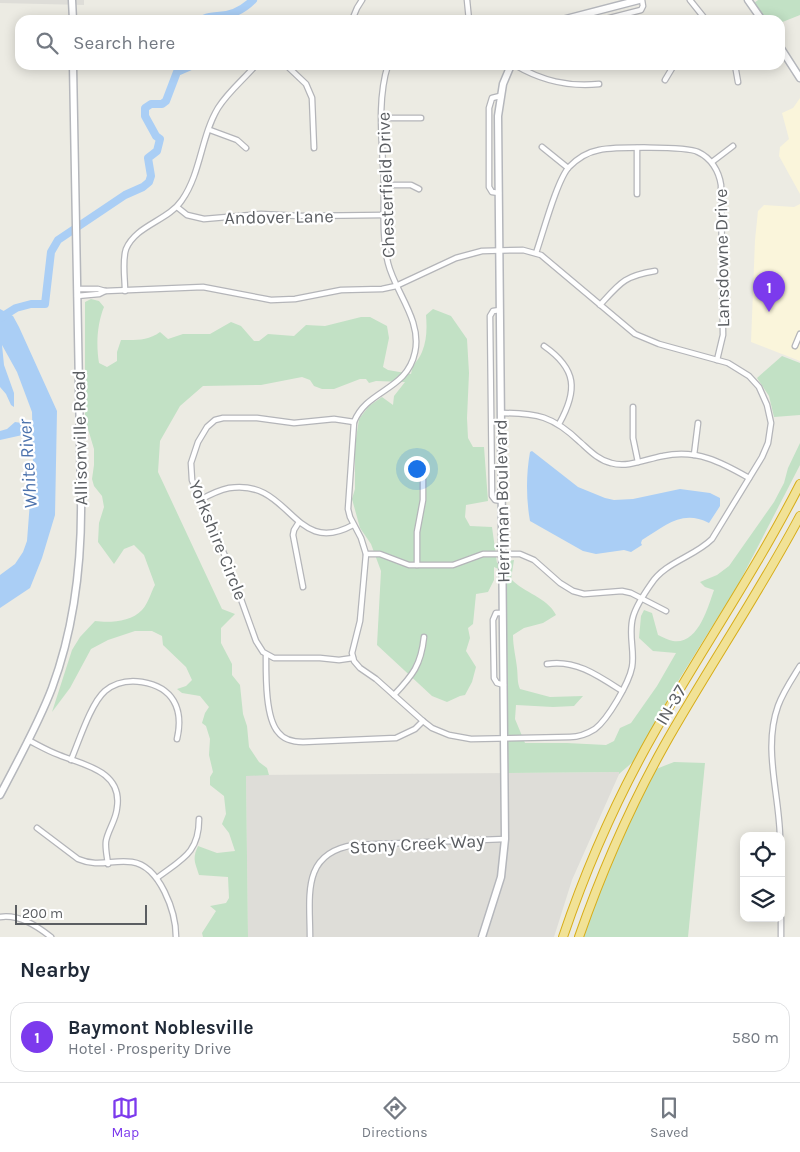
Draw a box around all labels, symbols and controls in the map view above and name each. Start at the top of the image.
search box [15,15,785,70]
icon: search [33,29,61,57]
text: Search here [73,32,175,54]
street label: Chesterfield Drive [372,112,400,258]
street label: Lansdowne Drive [710,189,734,327]
street label: Andover Lane [224,205,334,229]
pin: 1 [753,271,785,312]
street label: Allisonville Road [68,370,92,506]
water label: White River [14,417,42,509]
street label: Herriman Boulevard [490,419,514,583]
your location [404,456,430,482]
street label: Yorkshire Circle [184,477,252,603]
street label: IN-37 [651,681,692,729]
street label: Stony Creek Way [349,829,486,859]
map controls [740,832,785,922]
button: locate [740,832,785,877]
button: layers [740,877,785,922]
scale bar [15,902,148,925]
text: 200 m [22,905,63,922]
text: Nearby [20,958,90,982]
text: Baymont Noblesville [68,1017,254,1039]
text: 1 [34,1028,40,1047]
text: 580 m [732,1028,779,1047]
text: Hotel · Prosperity Drive [68,1039,231,1058]
tab: Map [111,1094,139,1141]
tab: Directions [362,1094,428,1141]
tab: Saved [650,1094,689,1141]

